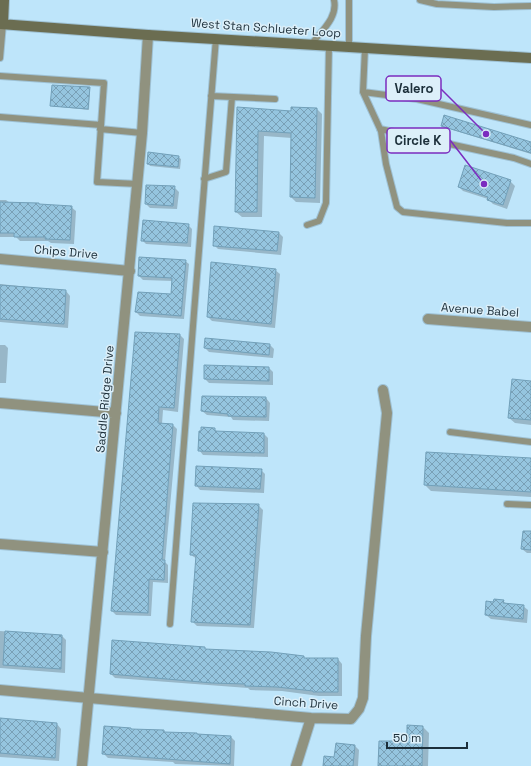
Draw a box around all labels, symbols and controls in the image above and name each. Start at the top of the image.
street label: West Stan Schlueter Loop [190,15,342,41]
callout: Valero [386,76,441,101]
text: Valero [395,80,434,97]
callout: Circle K [387,128,450,153]
text: Circle K [395,132,442,149]
street label: Chips Drive [33,241,99,263]
street label: Avenue Babel [440,299,520,321]
street label: Saddle Ridge Drive [92,345,118,453]
street label: Cinch Drive [273,693,339,713]
scale bar [387,724,467,750]
text: 50 m [393,730,421,746]

